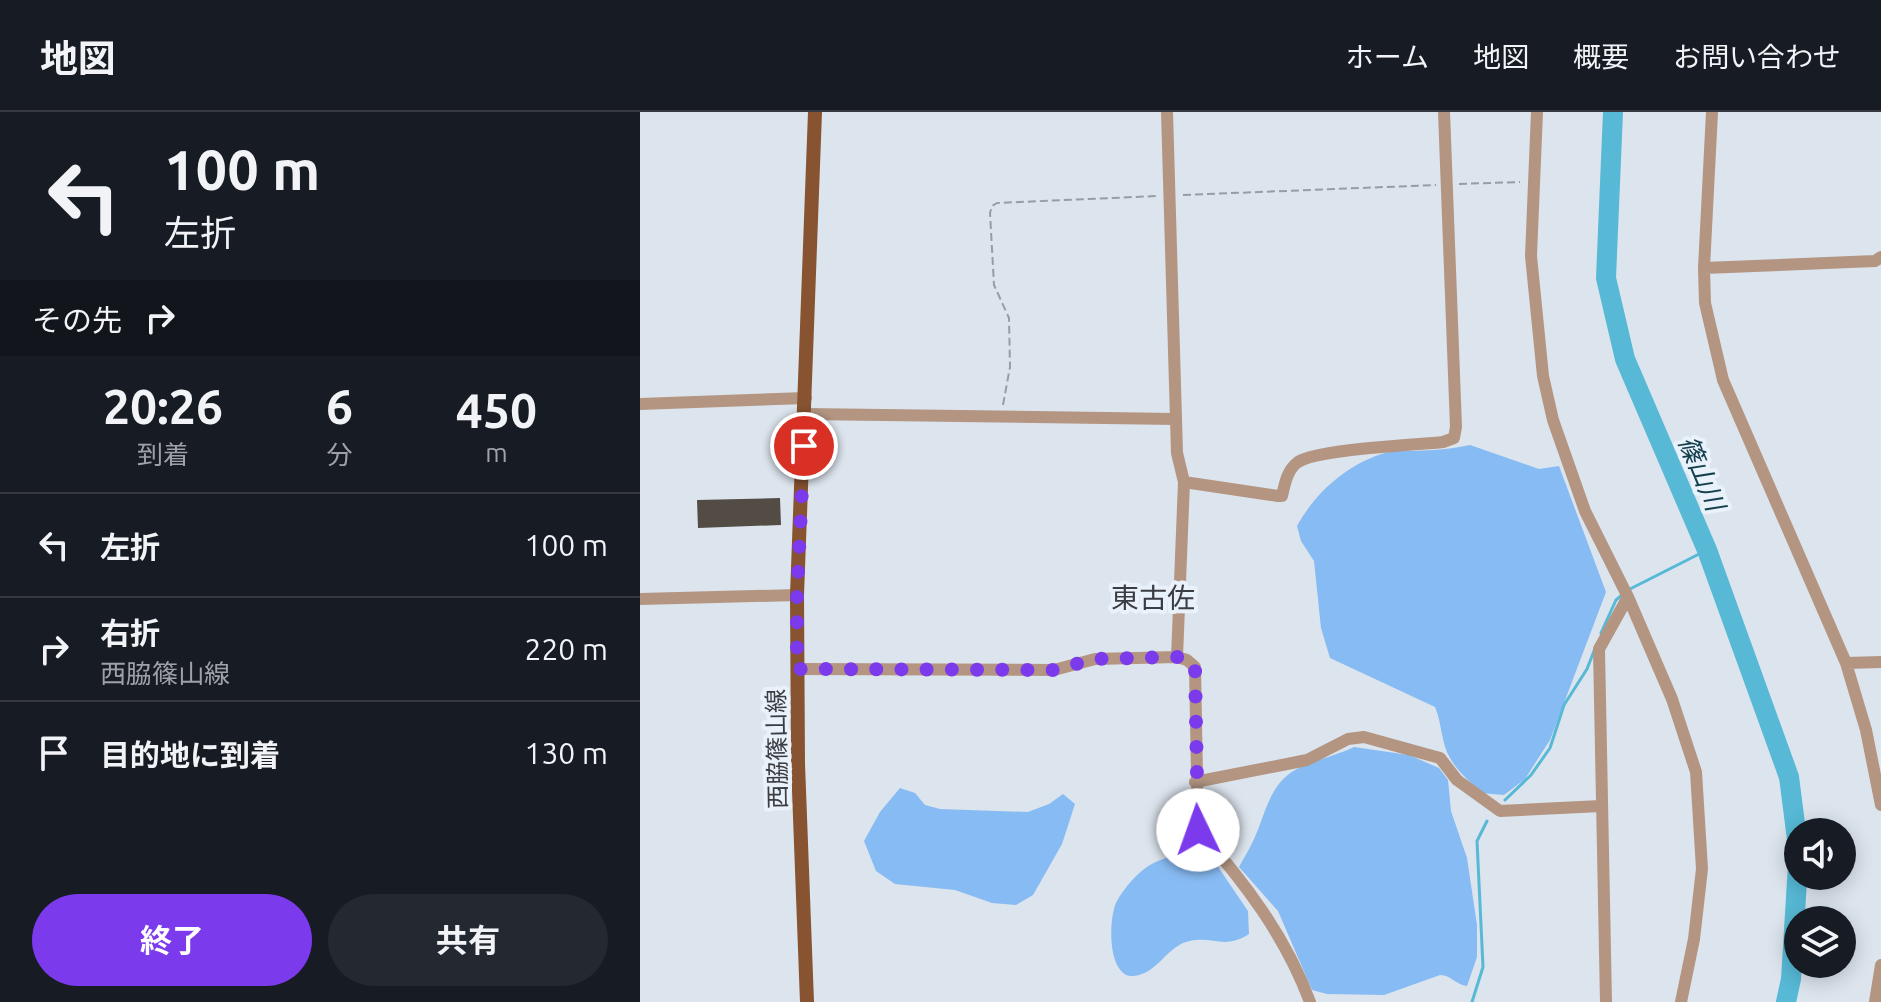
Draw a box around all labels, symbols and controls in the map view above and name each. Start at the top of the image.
text: 地図 [40,37,116,79]
text: ホーム [1346,41,1429,72]
text: 地図 [1473,41,1529,72]
text: 概要 [1573,41,1629,72]
text: お問い合わせ [1673,41,1841,72]
text: 100 m [164,138,320,201]
icon: left [32,144,136,248]
text: 左折 [164,212,236,253]
icon: right [138,296,182,340]
text: その先 [32,303,122,337]
text: 20:26 [103,379,223,433]
text: 6 [326,379,353,433]
text: 450 [456,383,537,437]
pin [770,412,838,480]
icon: arrive [782,424,826,468]
water label: 篠山川 [1673,431,1732,517]
text: m [485,438,508,467]
text: 到着 [137,440,189,469]
text: 分 [326,440,352,469]
icon: left [32,523,76,567]
text: 100 m [524,528,608,562]
text: 左折 [100,530,160,564]
district label: 東古佐 [1111,582,1195,613]
text: 右折 [100,616,160,650]
icon: right [32,627,76,671]
text: 220 m [524,632,608,666]
text: 西脇篠山線 [100,659,230,688]
street label: 西脇篠山線 [762,689,792,809]
icon: arrive [32,731,76,775]
text: 130 m [524,736,608,770]
text: 目的地に到着 [100,738,280,772]
position arrow [1156,788,1240,872]
map controls [1784,818,1856,978]
button: sound [1784,818,1856,890]
button: 終了 [32,894,312,986]
button: 共有 [328,894,608,986]
button: layers [1784,906,1856,978]

